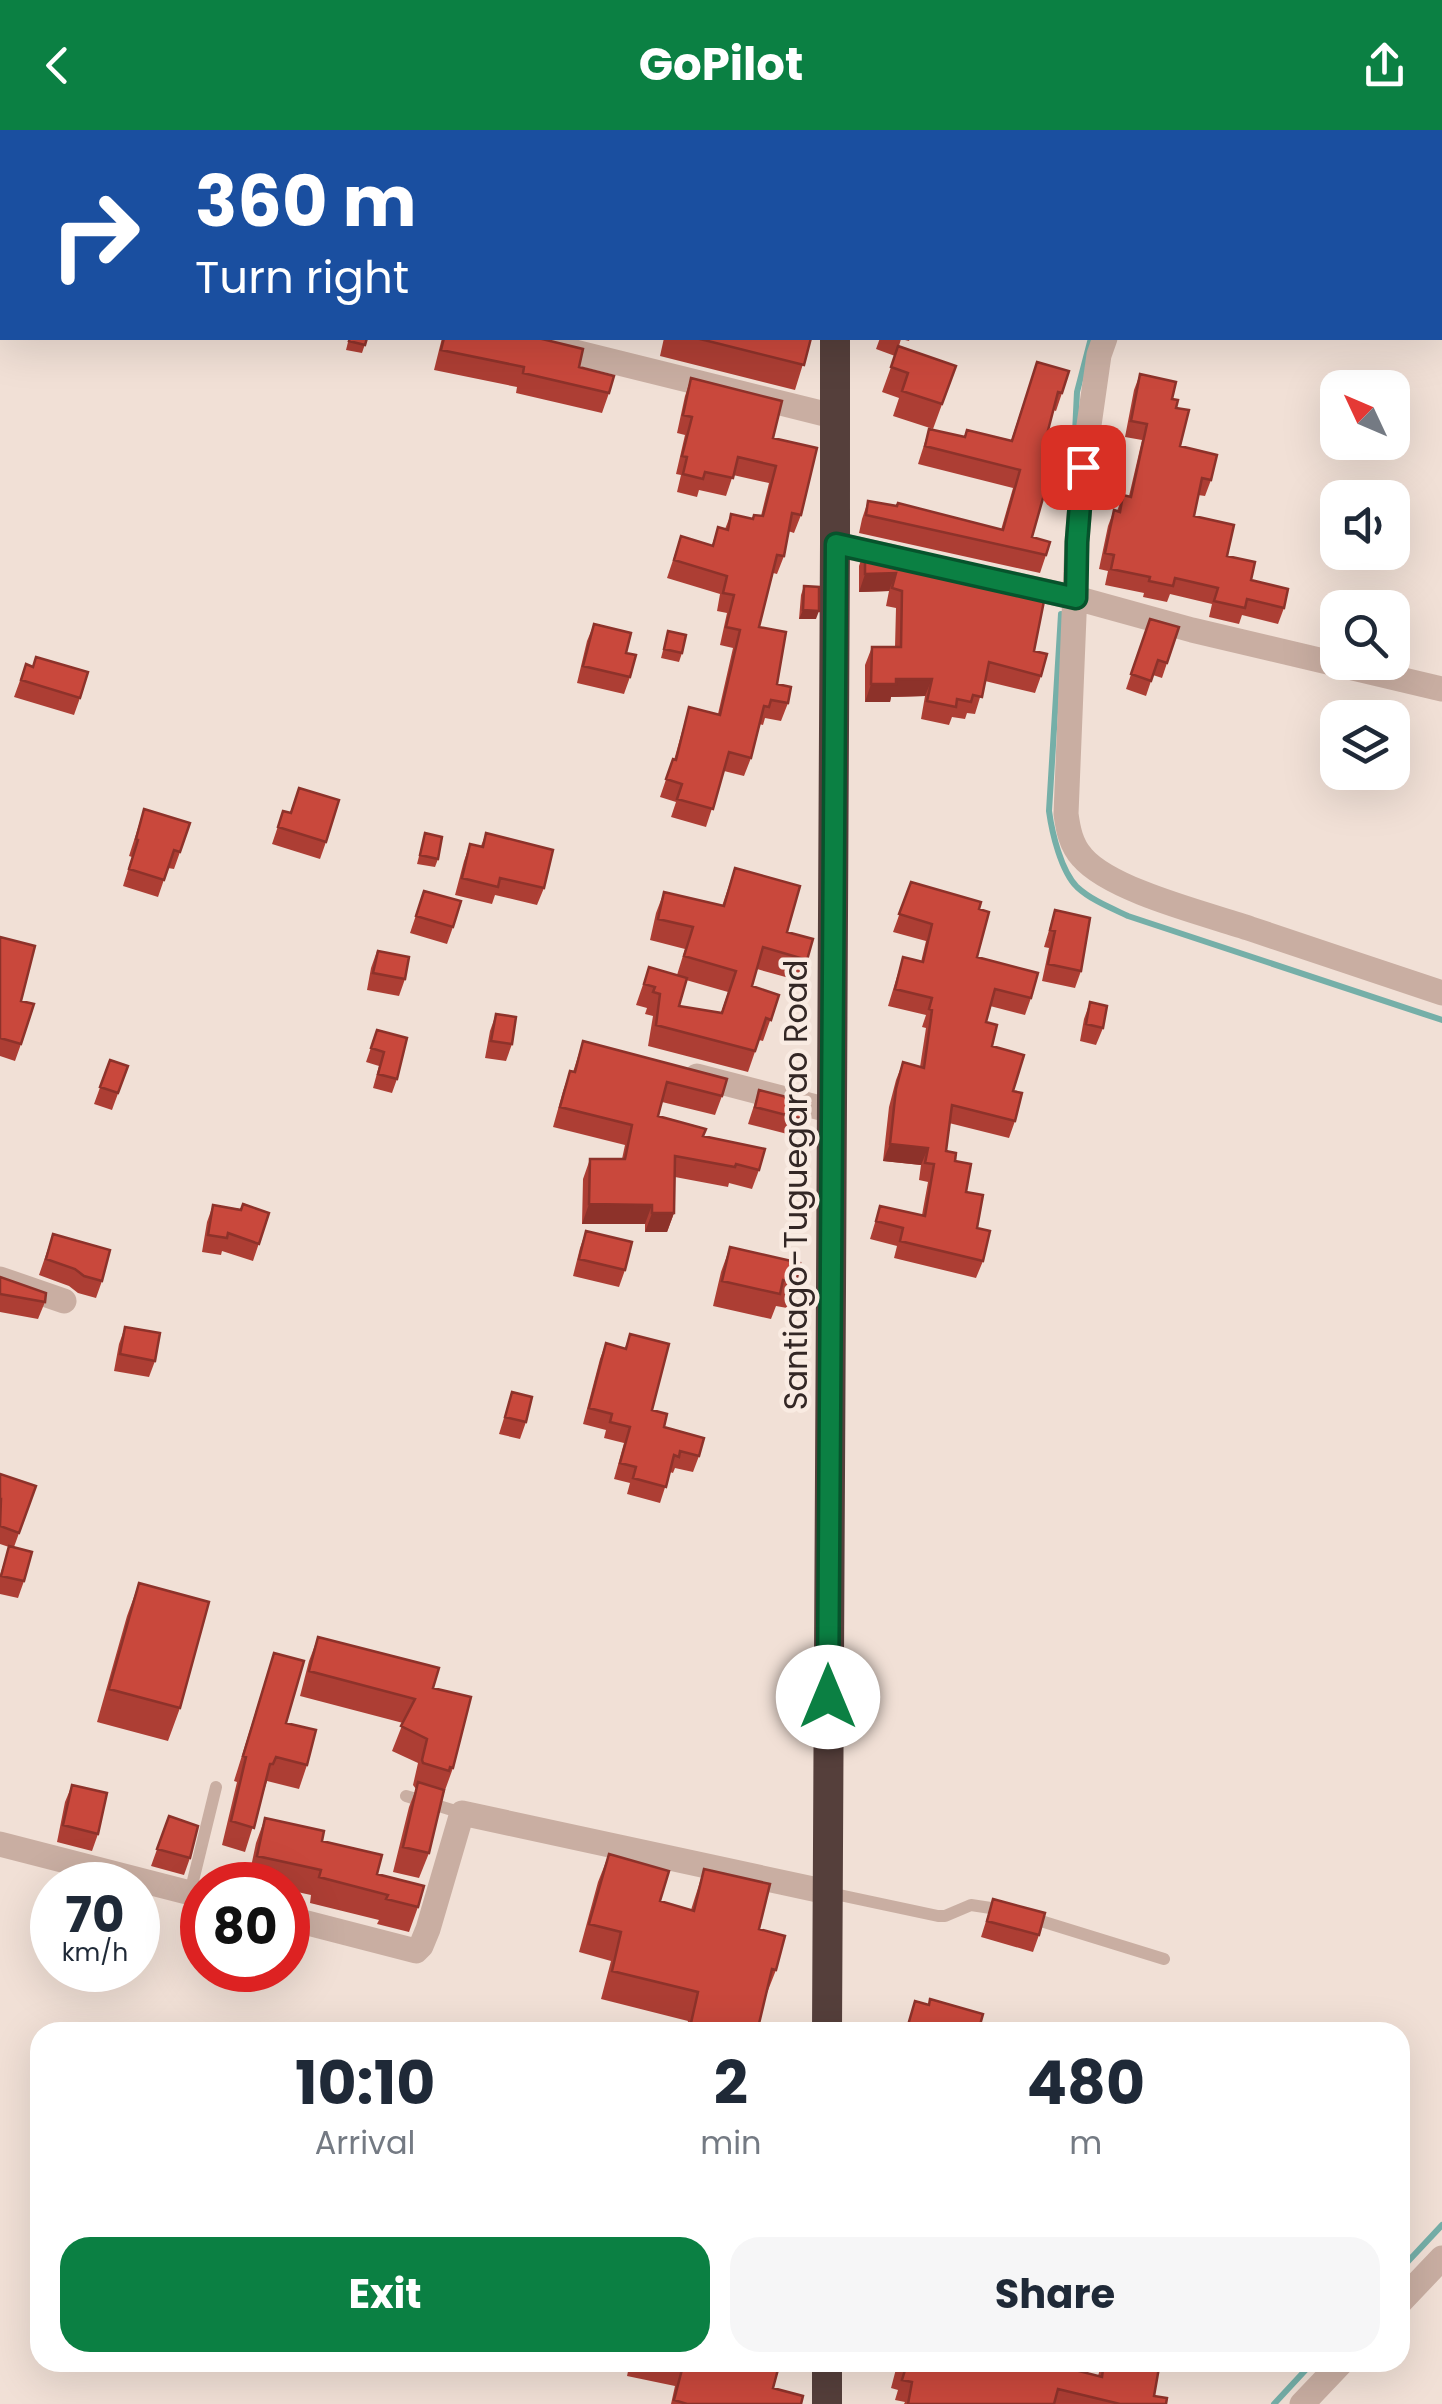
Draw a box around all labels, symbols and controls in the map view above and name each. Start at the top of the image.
text: GoPilot [639,33,803,96]
icon: back [30,38,85,93]
icon: share [1357,38,1412,93]
text: 360 m [195,152,417,251]
icon: right [30,170,160,300]
text: Turn right [195,246,409,309]
north arrow [1320,370,1410,460]
map controls [1320,370,1410,790]
pin [1041,425,1126,510]
icon: arrive [1056,440,1111,495]
button: sound [1320,480,1410,570]
button: search [1320,590,1410,680]
button: layers [1320,700,1410,790]
street label: Santiago-Tuguegarao Road [773,960,818,1410]
position arrow [776,1645,880,1749]
speed limit sign: 80 [180,1862,310,1992]
text: 70 [65,1879,125,1950]
text: km/h [62,1935,128,1970]
text: 10:10 [295,2041,435,2125]
text: 2 [714,2041,748,2125]
text: 480 [1026,2041,1145,2125]
text: Arrival [315,2120,416,2165]
text: min [700,2120,762,2165]
text: m [1069,2120,1102,2165]
button: Exit [60,2237,710,2352]
button: Share [730,2237,1380,2352]

